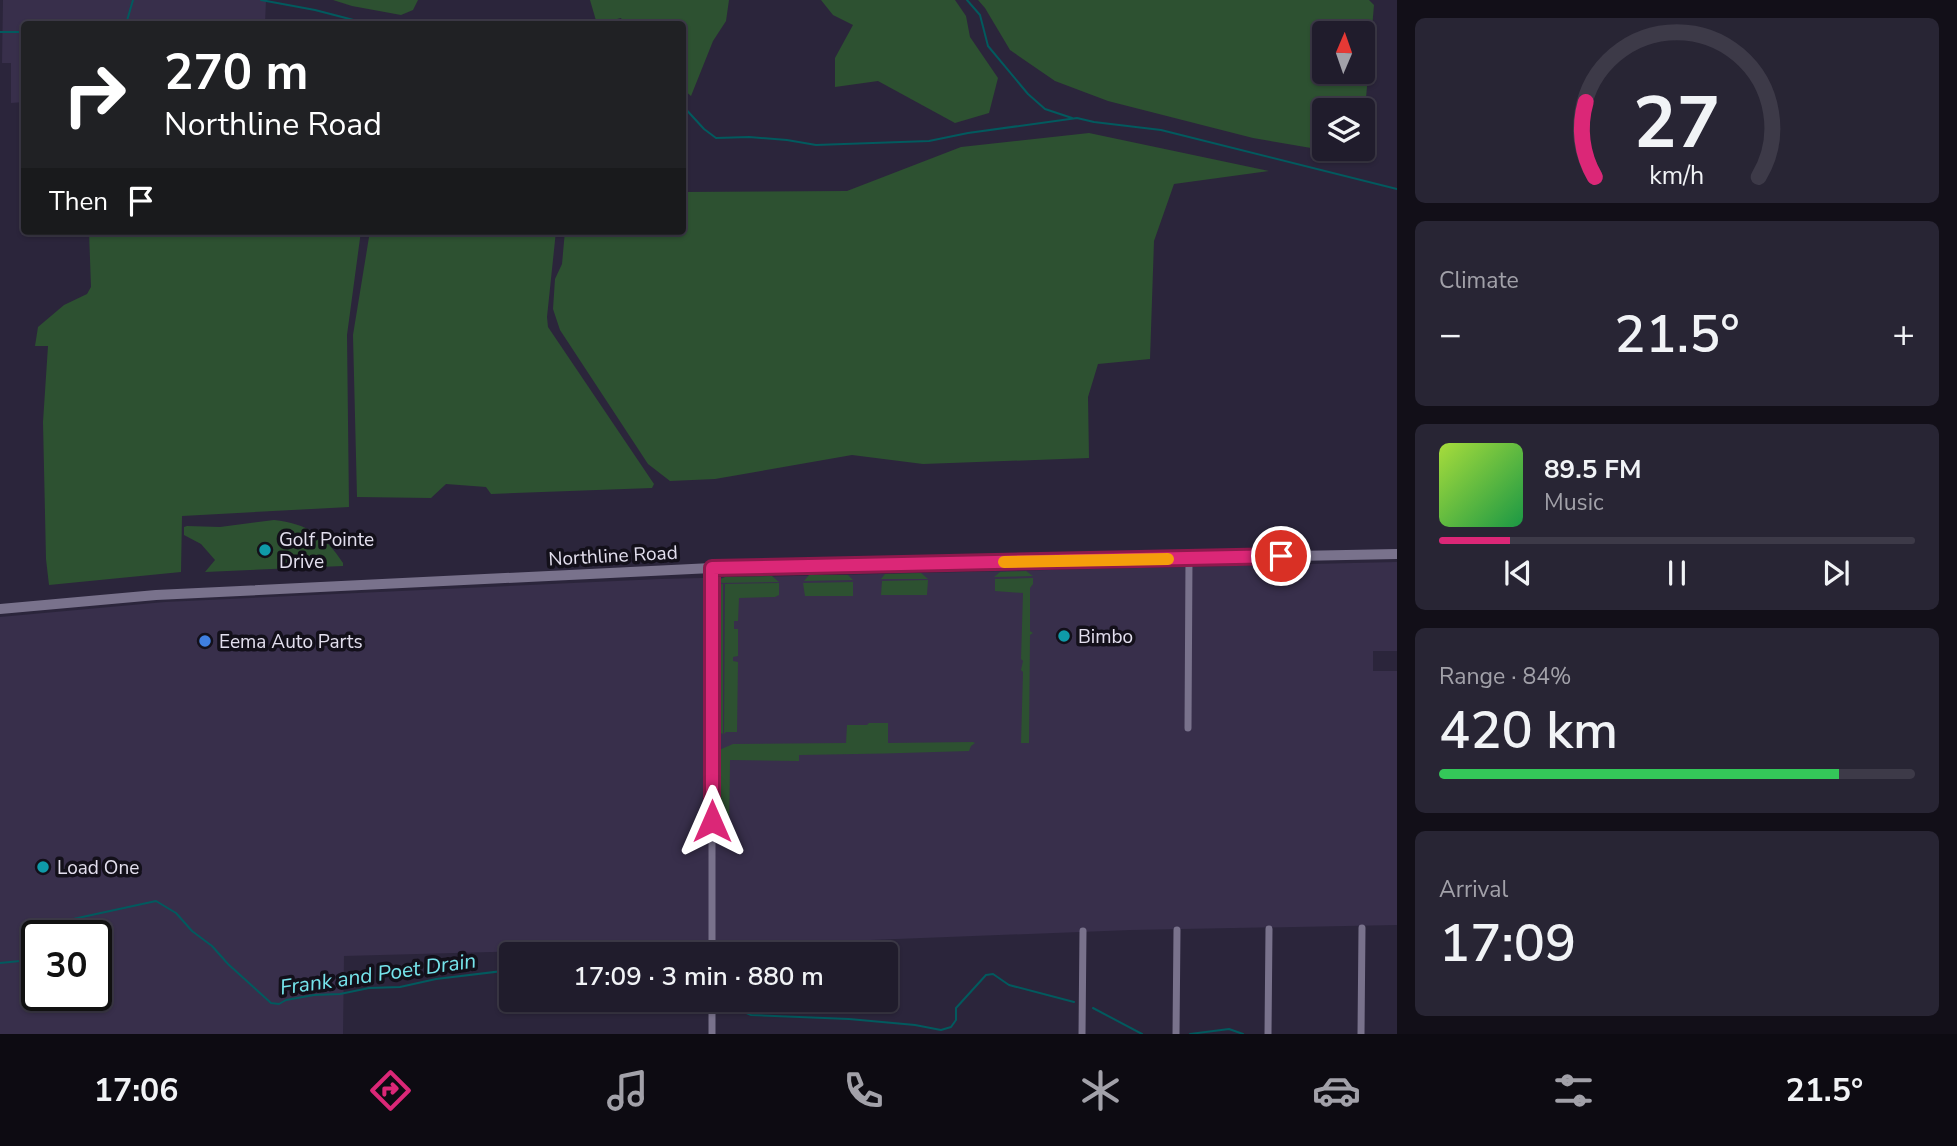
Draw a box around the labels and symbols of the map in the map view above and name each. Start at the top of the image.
north arrow [1312,21,1376,84]
pin [1251,526,1311,586]
place label: Golf Pointe Drive [279,527,374,575]
street label: Northline Road [548,540,678,572]
marker: Golf Pointe Drive [257,542,273,558]
place label: Bimbo [1078,624,1133,650]
marker: Bimbo [1056,628,1072,644]
place label: Eema Auto Parts [219,629,363,655]
marker: Eema Auto Parts [197,633,213,649]
position arrow [675,784,749,858]
place label: Load One [57,855,139,881]
marker: Load One [35,859,51,875]
speed limit sign: 30 [21,920,112,1011]
water label: Frank and Poet Drain [278,946,478,1002]

